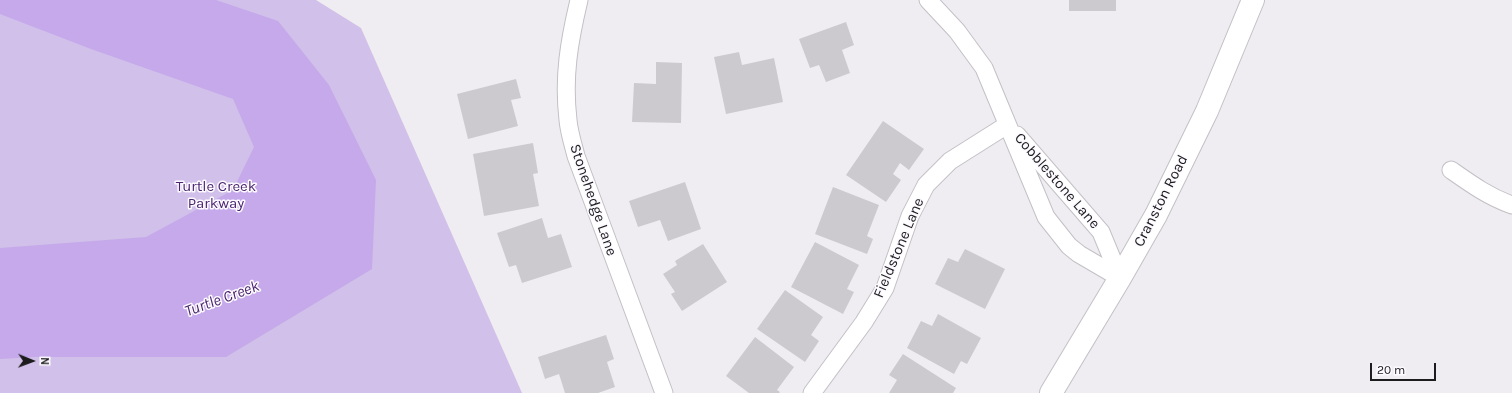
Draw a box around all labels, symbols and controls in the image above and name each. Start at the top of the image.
street label: Cobblestone Lane [1010,129,1104,233]
street label: Stonehedge Lane [565,142,621,258]
street label: Cranston Road [1130,152,1192,250]
park label: Turtle Creek Parkway [176,178,256,213]
street label: Fieldstone Lane [870,195,928,301]
water label: Turtle Creek [182,277,262,321]
north arrow [12,341,52,381]
scale bar [1372,355,1438,381]
text: N [38,357,51,365]
text: 20 m [1377,363,1405,377]

